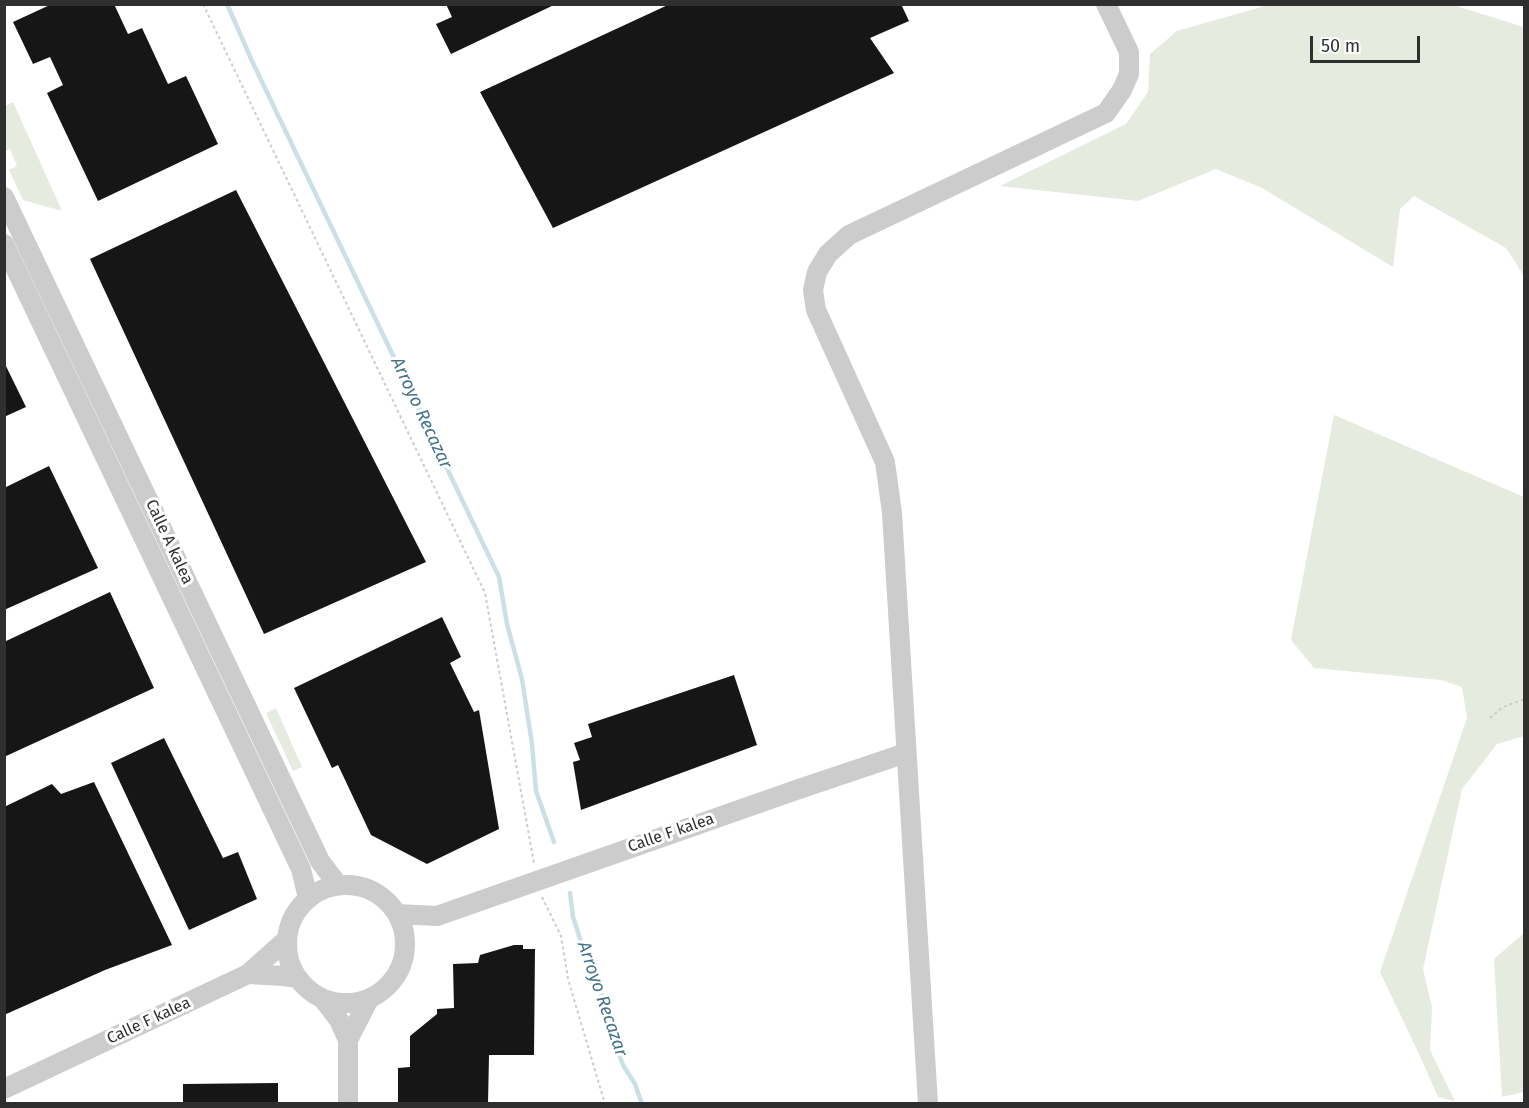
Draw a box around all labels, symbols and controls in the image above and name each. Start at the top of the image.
scale bar [1313,24,1422,62]
text: 50 m [1321,35,1360,57]
water label: Arroyo Recazar [386,354,456,472]
street label: Calle A kalea [141,497,197,587]
street label: Calle F kalea [625,809,717,857]
water label: Arroyo Recazar [572,939,632,1059]
street label: Calle F kalea [104,993,194,1049]

